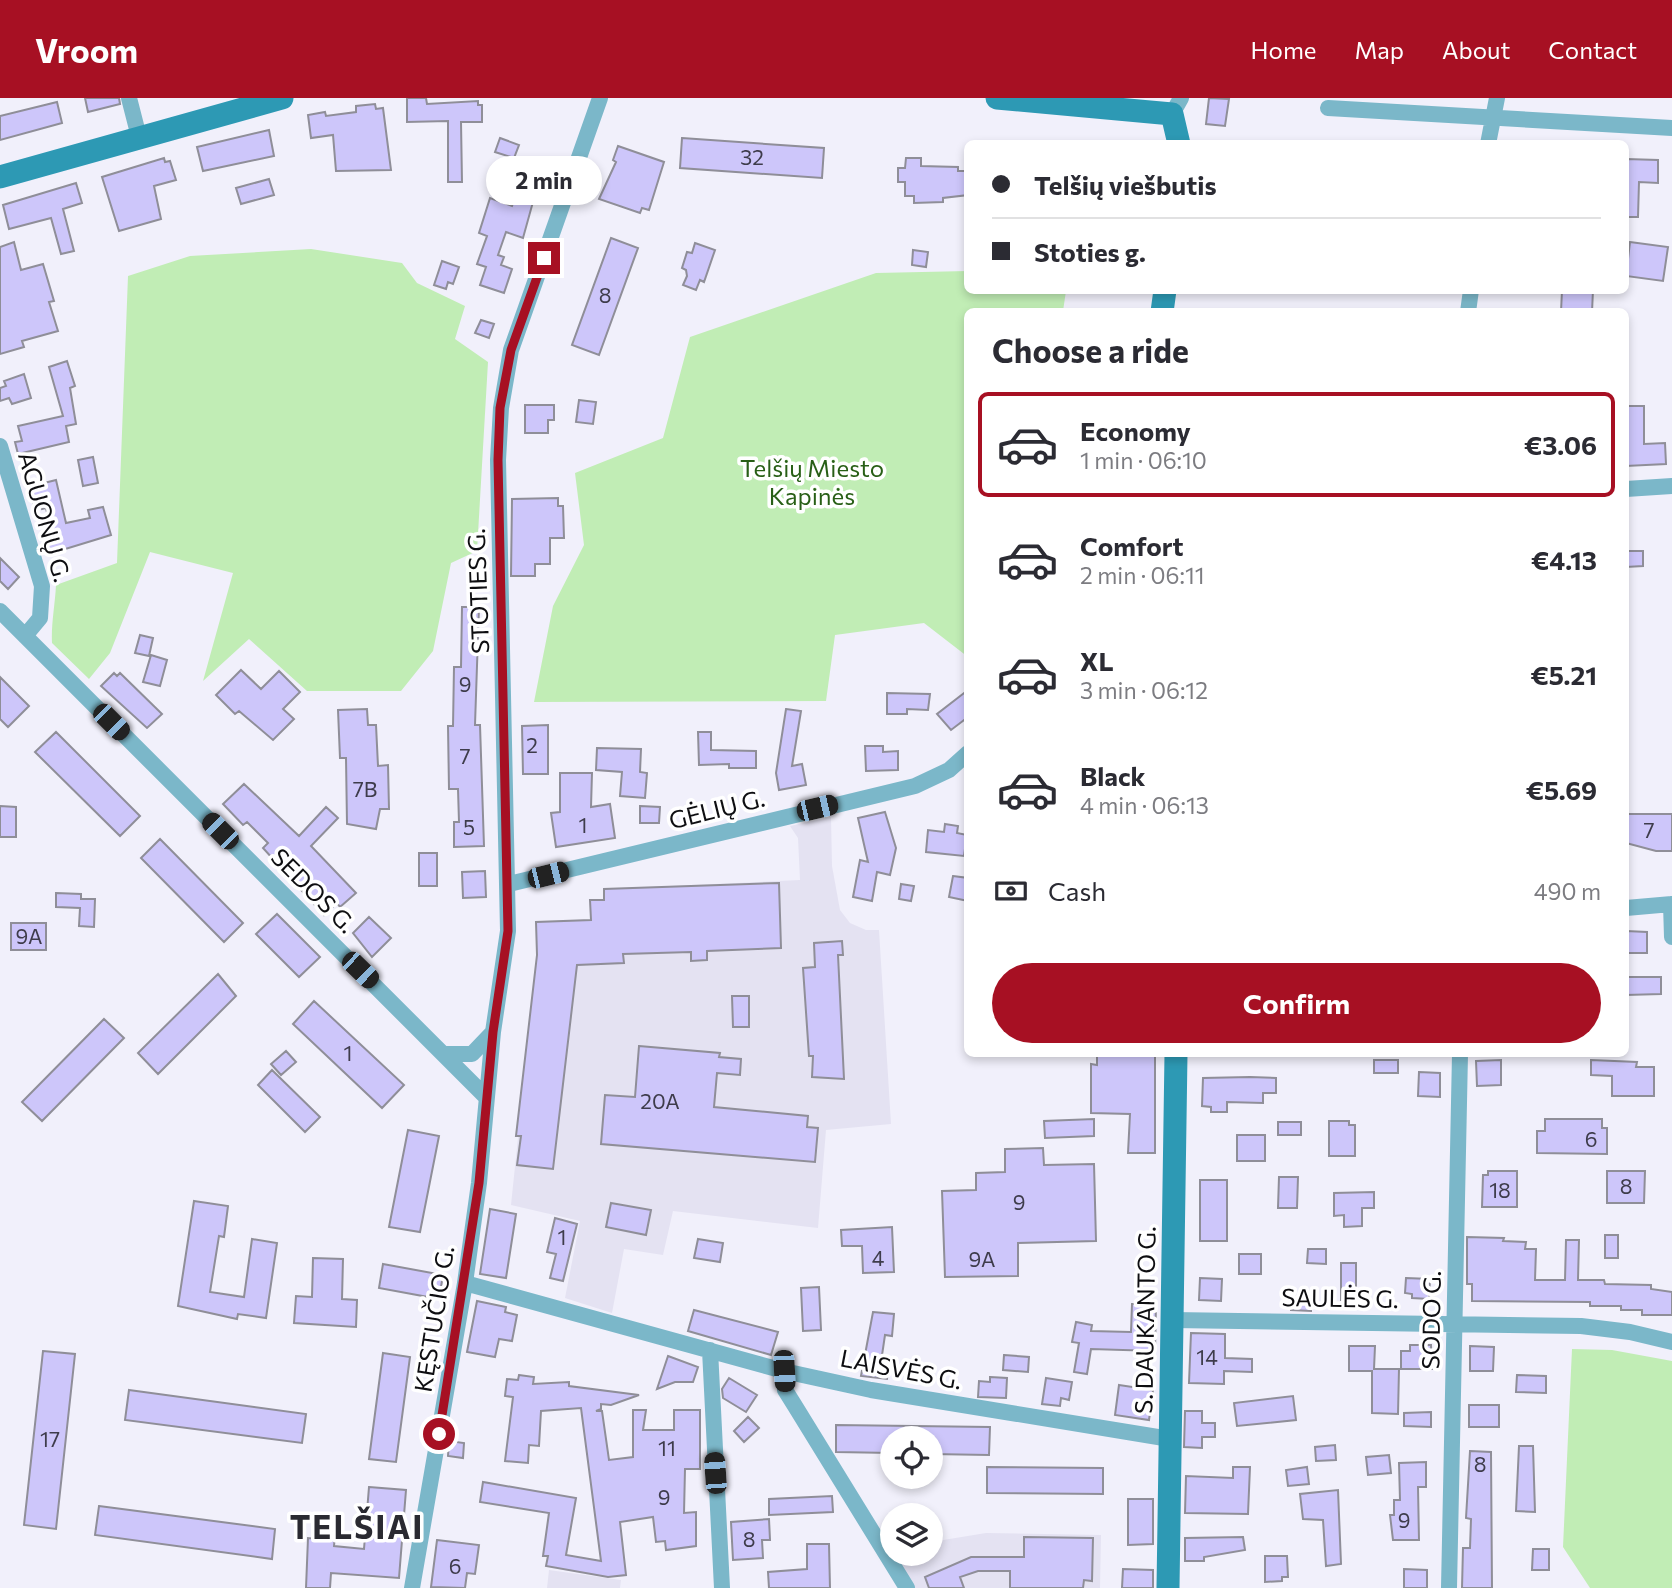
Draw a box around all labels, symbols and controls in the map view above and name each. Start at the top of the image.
text: Vroom [35,29,138,70]
text: Home [1251,35,1317,64]
text: Map [1355,35,1404,64]
text: About [1442,35,1510,64]
text: Contact [1548,35,1637,64]
house number: 32 [740,144,764,169]
callout: 2 min [486,156,602,206]
text: 2 min [515,166,573,194]
text: Telšių viešbutis [1034,169,1217,200]
text: Stoties g. [1034,236,1146,267]
route end [528,242,560,274]
house number: 8 [599,282,611,307]
text: Choose a ride [992,330,1189,370]
icon: car [996,413,1059,476]
text: Economy [1080,415,1191,446]
text: €3.06 [1524,429,1597,460]
text: 1 min · 06:10 [1080,446,1207,474]
street label: AGUONŲ G. [13,448,78,585]
park label: Telšių Miesto Kapinės [740,453,884,510]
street label: STOTIES G. [461,528,494,654]
icon: car [996,528,1059,591]
text: Comfort [1080,530,1183,561]
text: €4.13 [1531,544,1597,575]
text: 2 min · 06:11 [1080,561,1205,589]
icon: car [996,643,1059,706]
text: XL [1080,645,1114,676]
text: €5.21 [1530,659,1597,690]
house number: 9 [459,671,471,696]
text: 3 min · 06:12 [1080,676,1208,704]
car [89,700,134,744]
house number: 2 [526,732,538,757]
house number: 7 [459,743,471,768]
icon: car [996,758,1059,821]
text: Black [1080,760,1146,791]
text: €5.69 [1526,774,1597,805]
house number: 7B [353,776,377,801]
street label: GĖLIŲ G. [666,783,768,834]
text: 4 min · 06:13 [1080,791,1209,819]
car [795,793,840,823]
car [198,809,243,853]
house number: 1 [579,812,587,837]
house number: 5 [463,814,475,839]
house number: 7 [1643,817,1655,842]
street label: SEDOS G. [266,842,362,938]
car [526,860,571,890]
icon: cash [992,872,1030,910]
text: Cash [1048,875,1106,906]
text: 490 m [1534,877,1601,905]
house number: 9A [16,923,42,948]
car [338,948,383,992]
button: Confirm [992,963,1601,1043]
house number: 1 [344,1040,352,1065]
house number: 20A [640,1088,680,1113]
house number: 6 [1585,1126,1597,1151]
house number: 8 [1620,1173,1632,1198]
house number: 18 [1489,1177,1511,1202]
house number: 9 [1013,1189,1025,1214]
house number: 1 [558,1224,566,1249]
street label: S. DAUKANTO G. [1128,1226,1161,1414]
street label: KĘSTUČIO G. [408,1244,459,1394]
house number: 4 [872,1245,885,1270]
house number: 9A [969,1246,995,1271]
street label: SODO G. [1415,1270,1446,1370]
street label: SAULĖS G. [1281,1282,1399,1313]
street label: LAISVĖS G. [838,1343,965,1395]
house number: 14 [1196,1344,1218,1369]
car [773,1349,796,1393]
route start [423,1418,455,1450]
house number: 17 [40,1426,60,1451]
map controls [880,1426,943,1566]
button: locate [880,1426,943,1489]
house number: 11 [658,1435,676,1460]
car [704,1451,727,1495]
house number: 8 [1474,1451,1486,1476]
house number: 9 [658,1484,670,1509]
button: layers [880,1503,943,1566]
district label: TELŠIAI [290,1506,424,1546]
house number: 9 [1398,1507,1410,1532]
house number: 8 [743,1526,755,1551]
house number: 6 [449,1553,461,1578]

